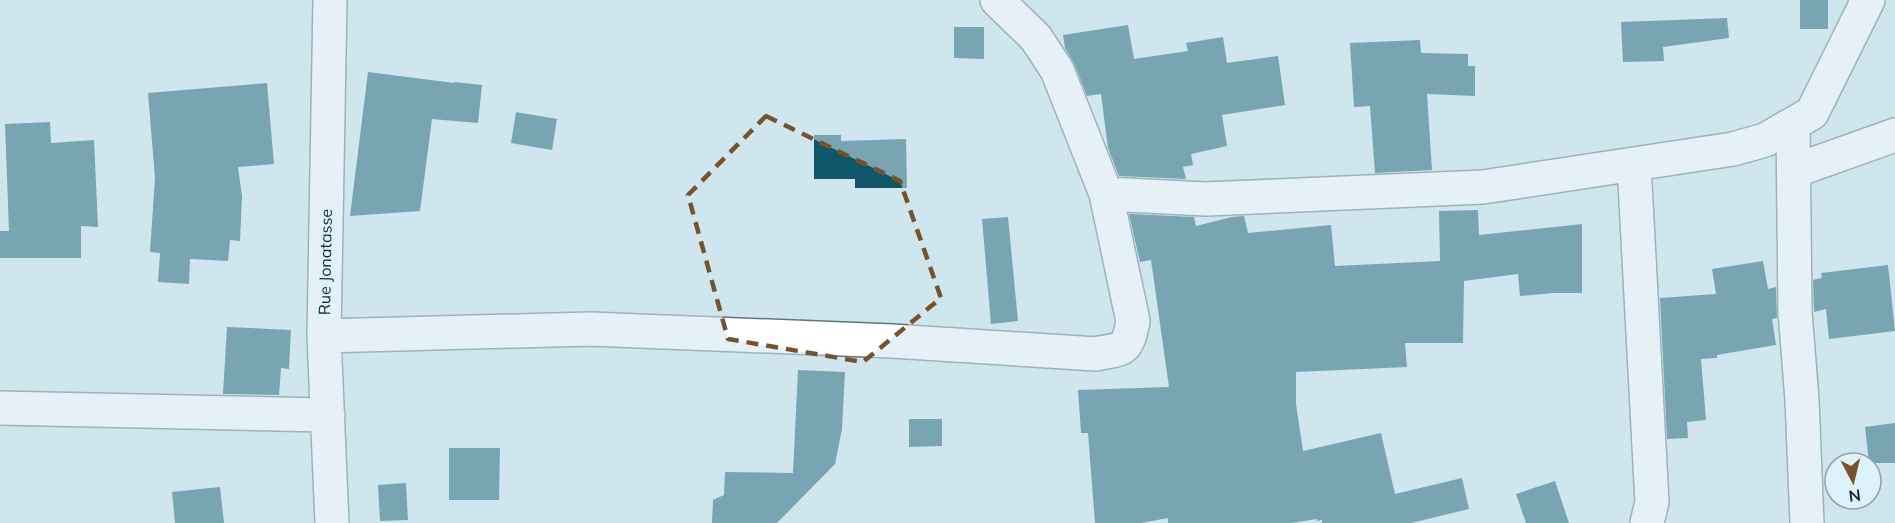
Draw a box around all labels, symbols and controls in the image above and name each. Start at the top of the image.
street label: Rue Jonatasse [314,209,336,315]
north arrow [1823,451,1883,511]
text: N [1848,485,1862,507]

